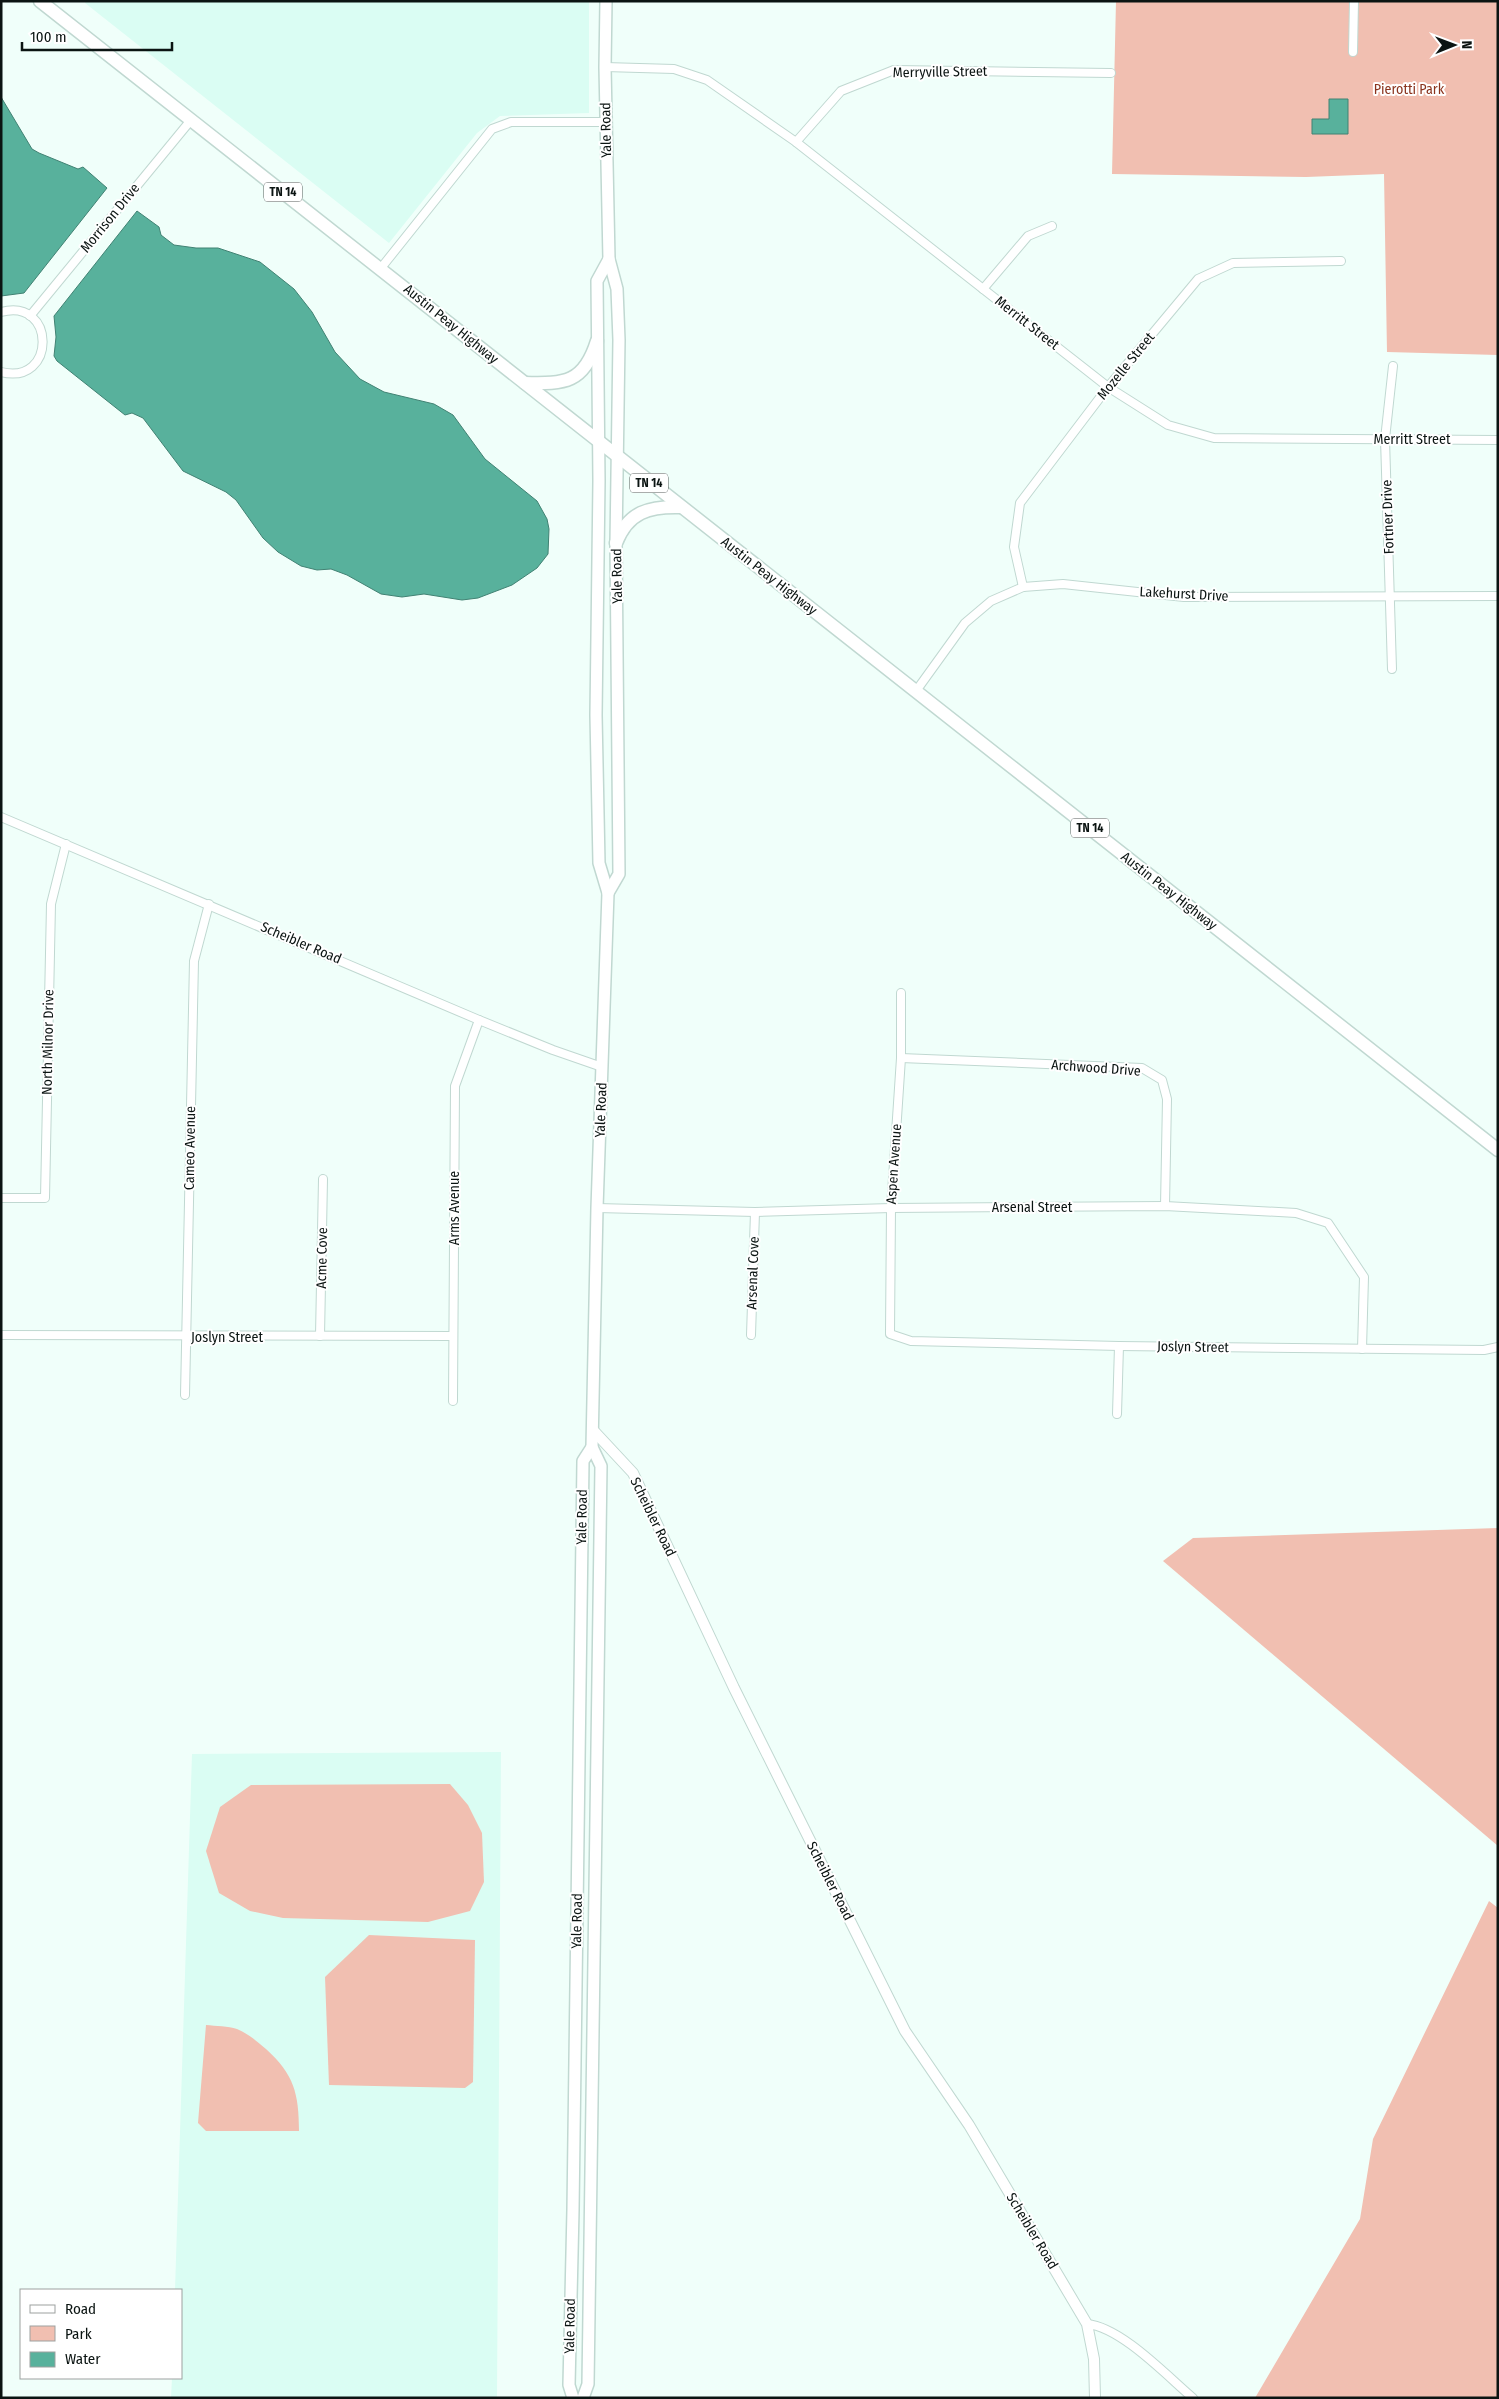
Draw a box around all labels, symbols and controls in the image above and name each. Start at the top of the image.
scale bar [22,20,172,52]
north arrow [1429,20,1479,70]
text: 100 m [30,28,67,46]
text: N [1458,40,1475,49]
street label: Merryville Street [893,63,988,81]
park label: Pierotti Park [1374,81,1445,98]
street label: Yale Road [597,102,615,158]
street label: Morrison Drive [77,180,143,256]
road number: TN 14 [264,182,302,202]
street label: Austin Peay Highway [400,281,502,368]
street label: Merritt Street [991,293,1063,354]
street label: Mozelle Street [1094,329,1159,403]
street label: Merritt Street [1373,431,1451,448]
road number: TN 14 [630,473,668,492]
street label: Fortner Drive [1378,479,1398,555]
street label: Austin Peay Highway [718,533,821,619]
street label: Yale Road [608,548,626,604]
street label: Lakehurst Drive [1139,583,1229,605]
road number: TN 14 [1071,818,1109,838]
street label: Austin Peay Highway [1118,848,1221,934]
street label: Scheibler Road [258,918,344,968]
street label: North Milnor Drive [39,989,57,1095]
street label: Archwood Drive [1051,1056,1141,1080]
street label: Yale Road [592,1082,610,1138]
street label: Cameo Avenue [181,1106,199,1190]
street label: Aspen Avenue [883,1123,905,1205]
street label: Arms Avenue [446,1171,463,1245]
street label: Arsenal Street [992,1199,1073,1216]
street label: Acme Cove [313,1227,331,1289]
street label: Arsenal Cove [743,1236,763,1310]
street label: Joslyn Street [191,1329,263,1346]
street label: Joslyn Street [1157,1338,1230,1356]
street label: Scheibler Road [627,1475,679,1559]
street label: Yale Road [573,1489,591,1545]
street label: Scheibler Road [803,1839,857,1923]
street label: Yale Road [568,1893,586,1949]
street label: Scheibler Road [1003,2190,1061,2272]
legend [20,2289,182,2379]
street label: Yale Road [561,2298,579,2354]
text: Road [65,2300,96,2318]
text: Park [65,2325,92,2343]
text: Water [65,2350,101,2368]

